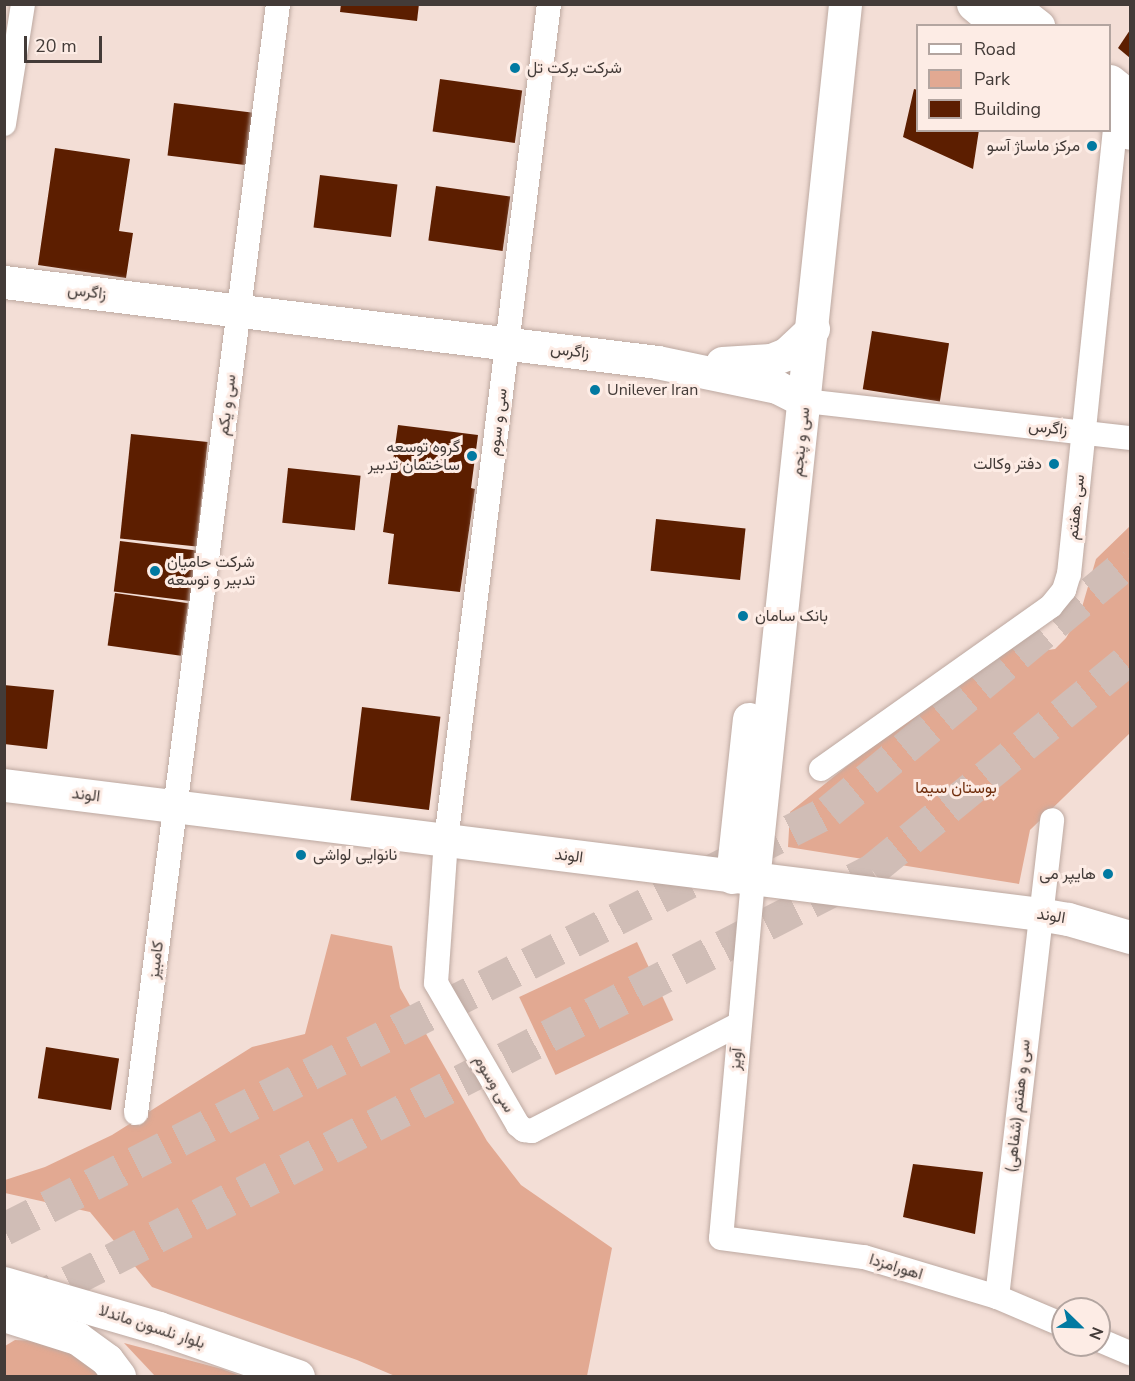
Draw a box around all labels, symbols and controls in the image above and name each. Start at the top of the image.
scale bar [27,24,105,62]
legend [916,24,1111,132]
text: 20 m [35,34,77,58]
text: Road [974,37,1016,61]
place label: شرکت برکت تل [527,58,622,78]
marker: شرکت برکت تل [508,61,522,75]
text: Park [974,67,1010,91]
text: Building [974,97,1041,121]
place label: مرکز ماساژ آسو [987,136,1080,156]
marker: مرکز ماساژ آسو [1085,139,1099,153]
street label: زاگرس [66,280,108,304]
street label: زاگرس [549,339,591,363]
street label: سی و یکم [214,373,240,437]
place label: Unilever Iran [607,380,698,400]
marker: Unilever Iran [588,383,602,397]
street label: سی و سوم [484,387,512,457]
street label: سی و پنجم [788,406,814,478]
street label: زاگرس [1028,416,1068,440]
place label: گروه توسعه ساختمان تدبیر [368,437,460,475]
marker: گروه توسعه ساختمان تدبیر [465,449,479,463]
place label: دفتر وکالت [973,454,1042,474]
marker: دفتر وکالت [1047,457,1061,471]
street label: سی .هفتم [1063,473,1089,541]
place label: شرکت حامیان تدبیر و توسعه [167,552,255,590]
marker: شرکت حامیان تدبیر و توسعه [148,564,162,578]
place label: بانک سامان [755,606,828,626]
marker: بانک سامان [736,609,750,623]
park label: بوستان سیما [915,778,997,798]
street label: الوند [71,784,101,806]
place label: نانوایی لواشی [313,845,397,865]
street label: الوند [554,845,584,867]
marker: نانوایی لواشی [294,848,308,862]
place label: هایپر می [1039,864,1096,884]
marker: هایپر می [1101,867,1115,881]
street label: الوند [1035,904,1067,928]
street label: کامبیز [144,940,168,980]
street label: سی و هفتم (شفاهی) [1001,1038,1035,1174]
street label: آویز [725,1047,747,1071]
street label: سی وسوم [469,1052,519,1116]
street label: اهورامزدا [867,1250,925,1284]
north arrow [1051,1297,1111,1357]
street label: بلوار نلسون ماندلا [97,1301,207,1353]
text: N [1083,1323,1108,1343]

